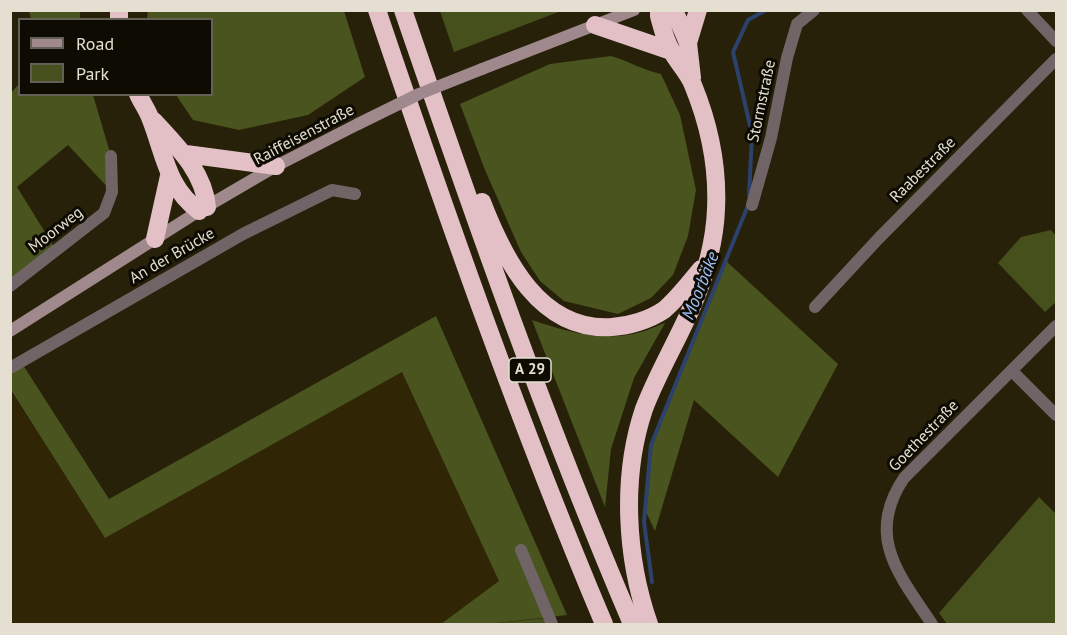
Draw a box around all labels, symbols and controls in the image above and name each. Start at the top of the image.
legend [18,18,213,96]
text: Road [76,32,114,55]
street label: Stormstraße [744,58,780,144]
text: Park [76,62,109,85]
street label: Raiffeisenstraße [251,101,357,169]
street label: Raabestraße [886,133,960,207]
street label: Moorweg [25,203,87,257]
street label: An der Brücke [126,224,218,288]
water label: Moorbäke [678,249,724,323]
road number: A 29 [509,358,551,382]
street label: Goethestraße [885,396,963,476]

